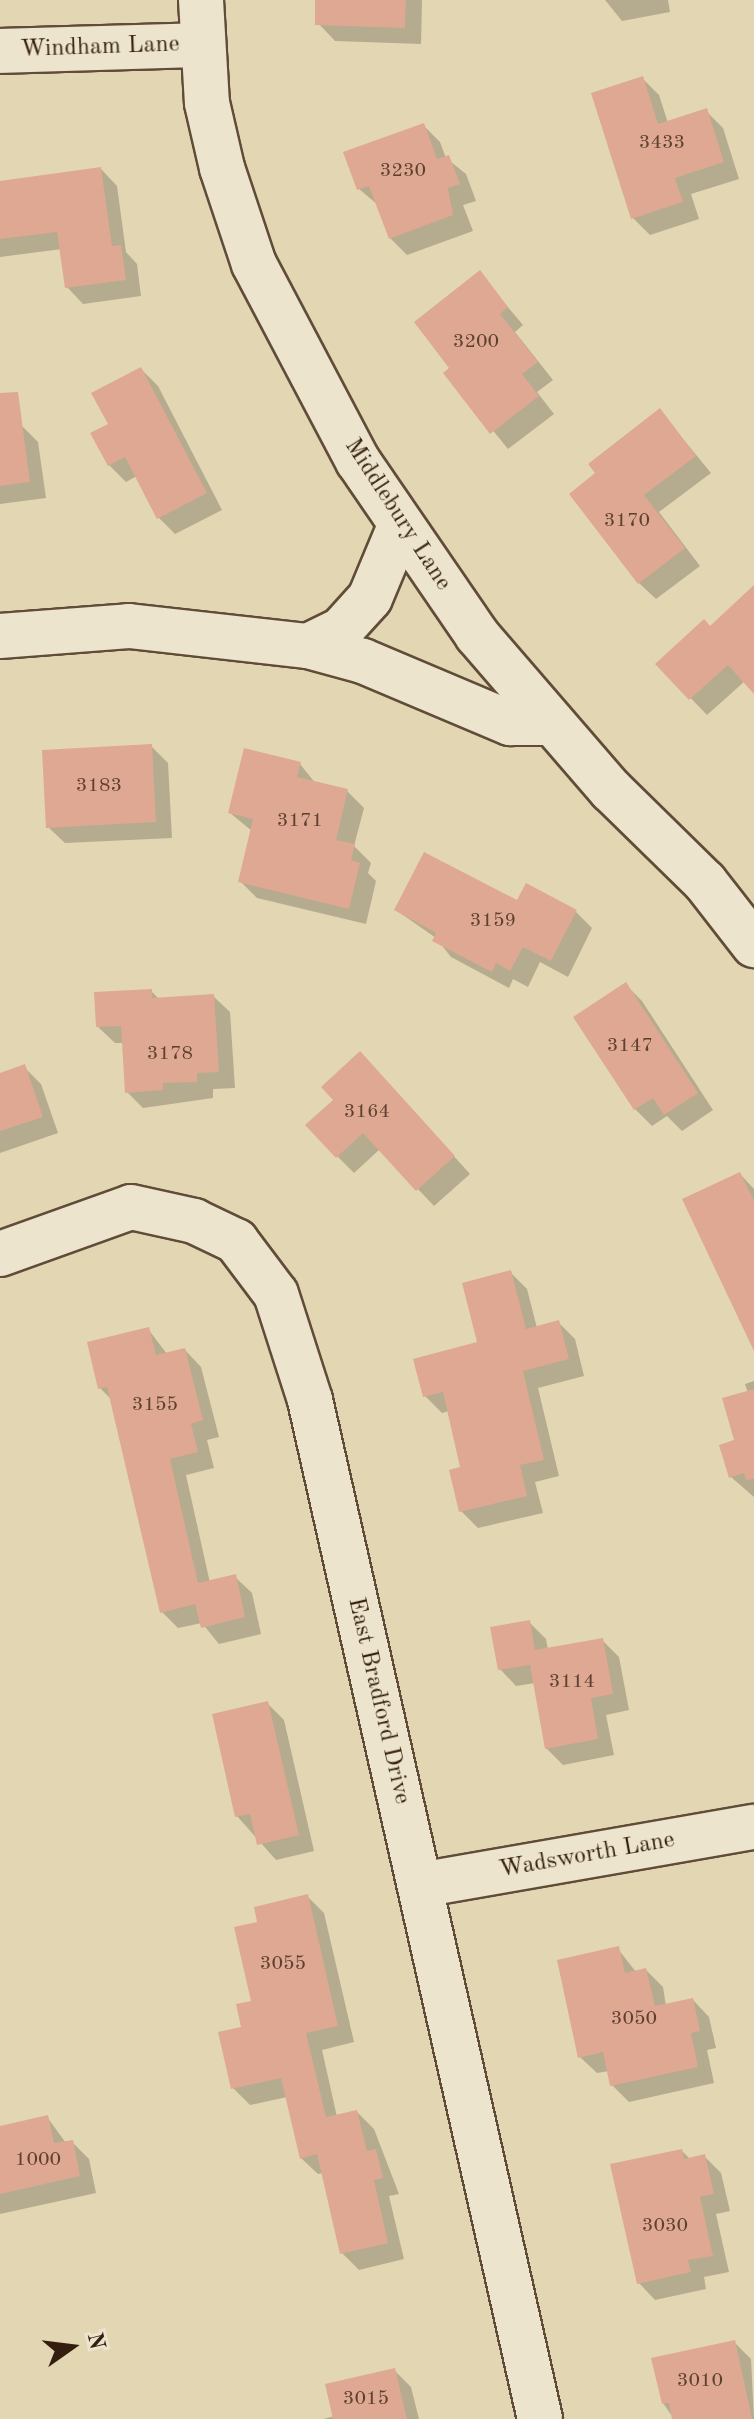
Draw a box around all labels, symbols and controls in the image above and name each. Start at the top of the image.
street label: Windham Lane [20,31,180,65]
house number: 3433 [639,131,685,155]
house number: 3230 [380,159,426,183]
house number: 3200 [453,330,499,354]
street label: Middlebury Lane [337,434,457,596]
house number: 3170 [604,509,650,533]
house number: 3183 [76,774,122,798]
house number: 3171 [277,809,323,833]
house number: 3159 [470,909,516,933]
house number: 3147 [607,1034,653,1058]
house number: 3178 [147,1042,193,1066]
house number: 3164 [344,1100,390,1124]
house number: 3155 [132,1393,178,1417]
street label: East Bradford Drive [340,1595,416,1807]
house number: 3114 [549,1670,595,1694]
street label: Wadsworth Lane [497,1826,677,1886]
house number: 3055 [260,1952,306,1976]
house number: 3050 [611,2007,657,2031]
house number: 1000 [15,2148,61,2172]
house number: 3030 [642,2214,688,2238]
north arrow [32,2307,112,2387]
text: N [83,2330,108,2352]
house number: 3010 [677,2369,723,2393]
house number: 3015 [343,2387,389,2411]

